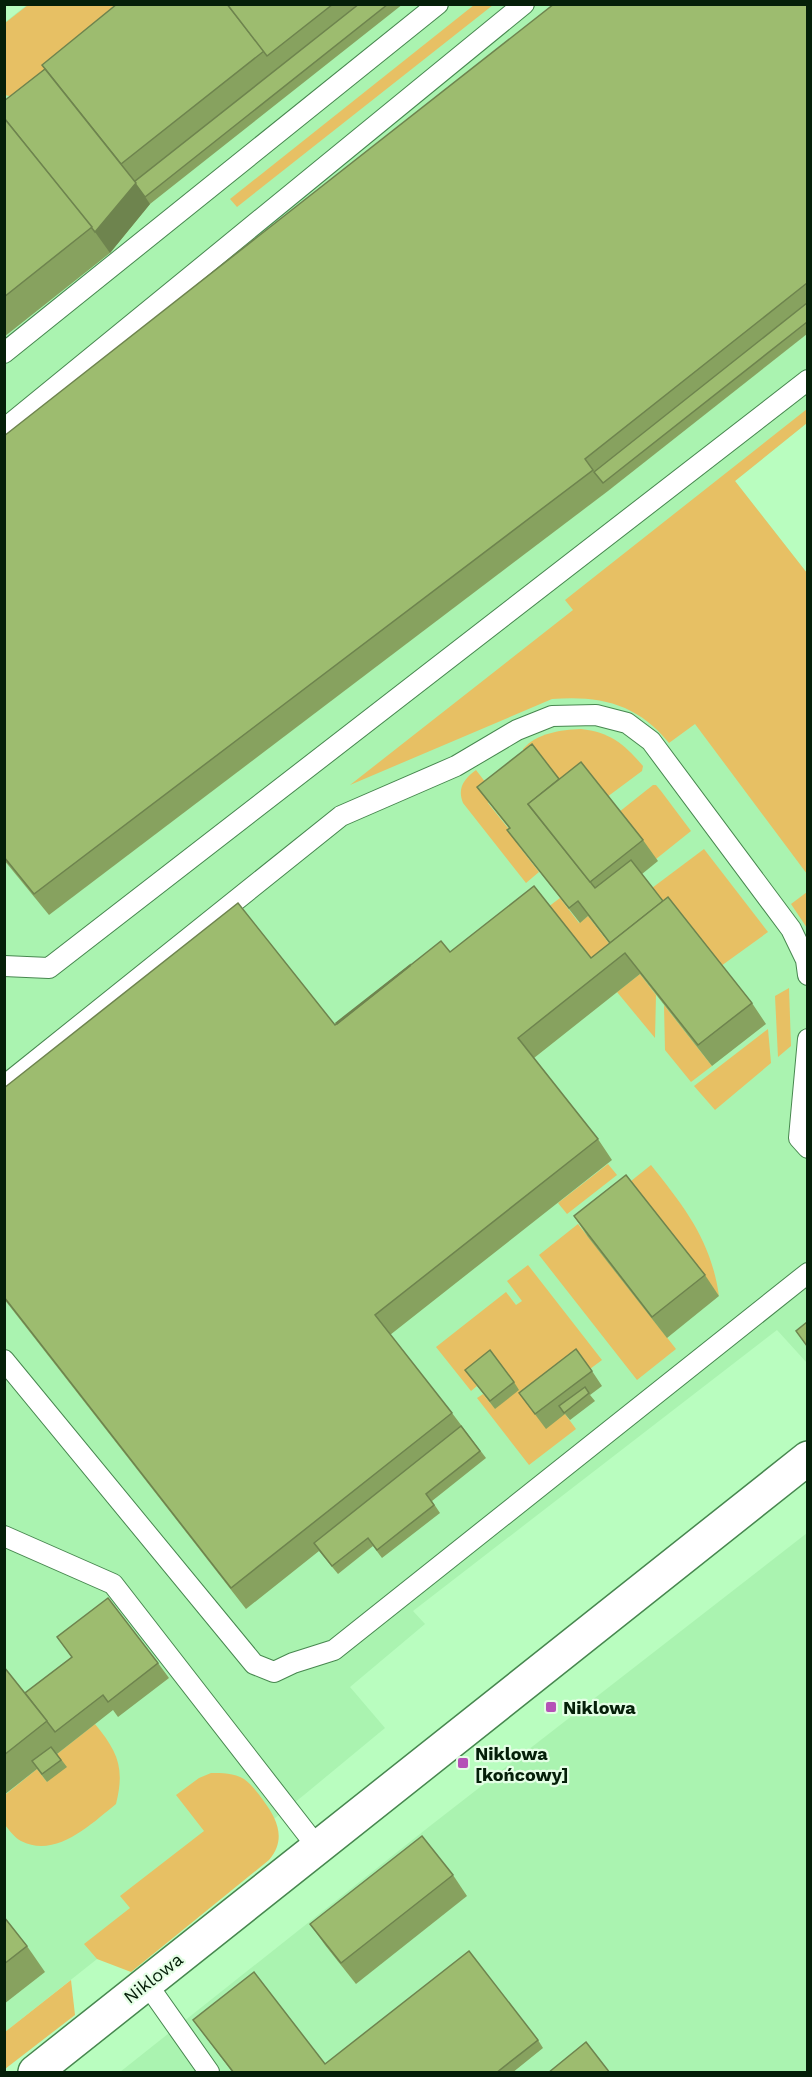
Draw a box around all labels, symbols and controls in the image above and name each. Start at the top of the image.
place label: Niklowa [563,1697,636,1718]
marker: Niklowa [544,1700,558,1714]
place label: Niklowa [końcowy] [475,1743,568,1785]
marker: Niklowa [końcowy] [456,1756,470,1770]
street label: Niklowa [119,1948,187,2008]

